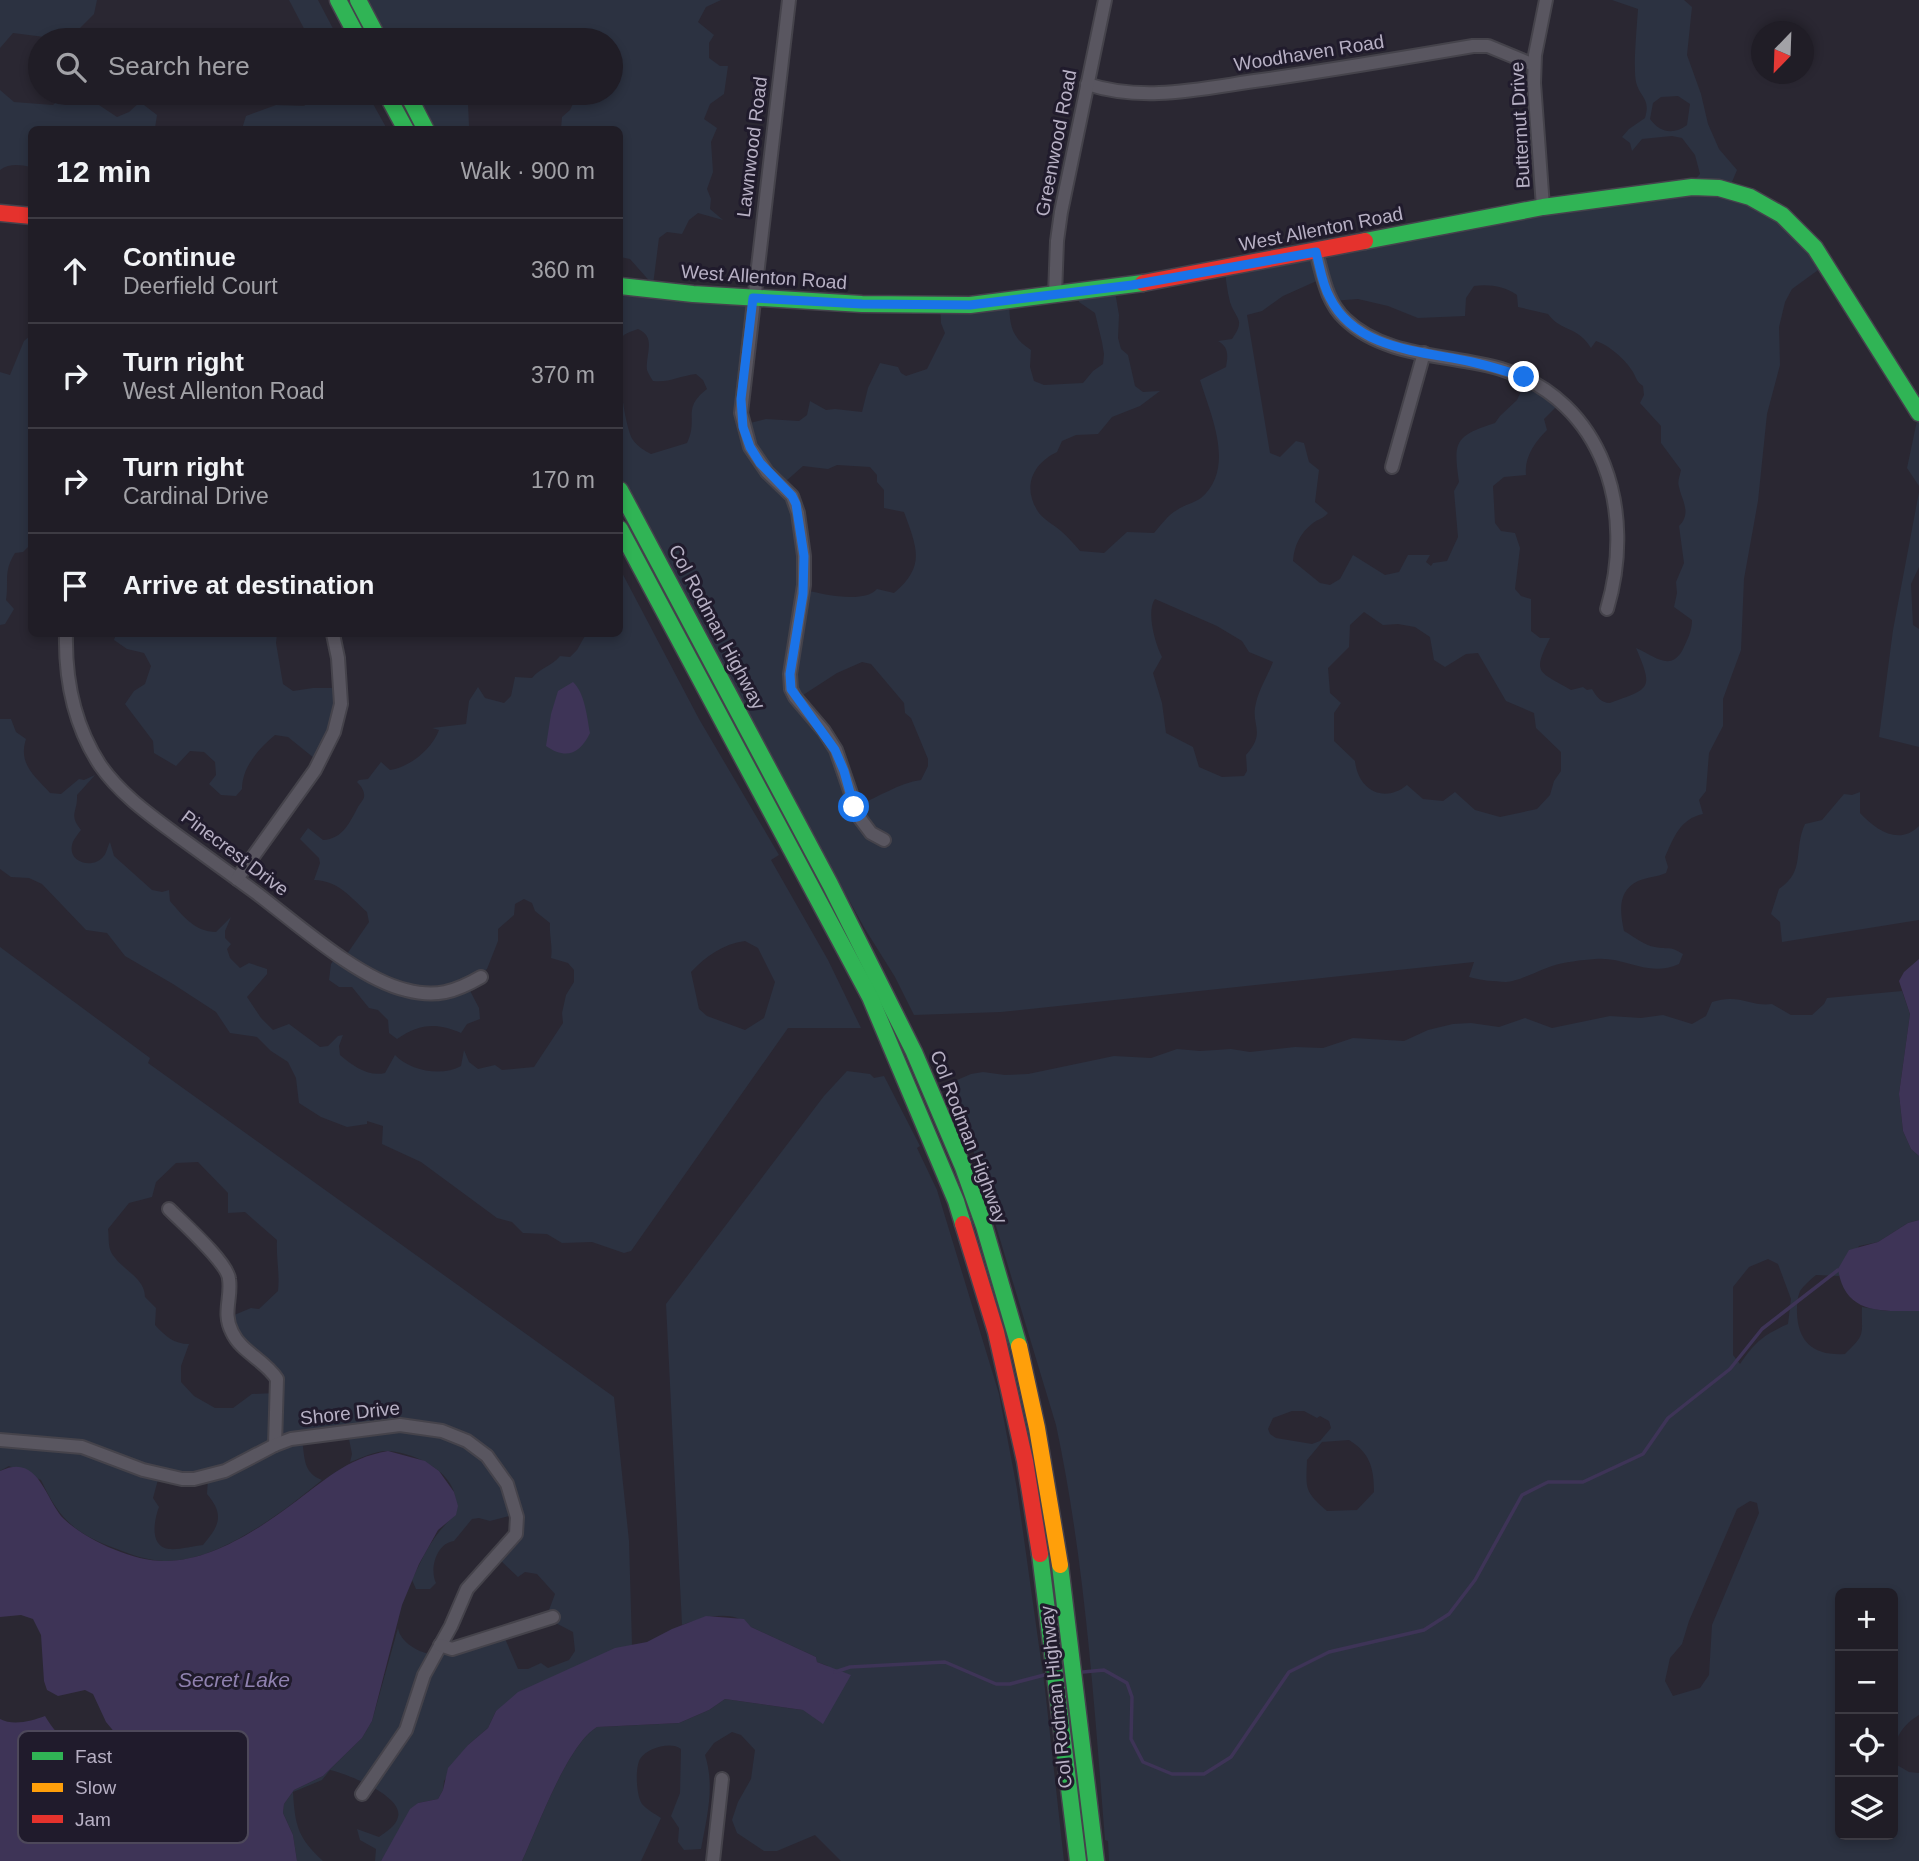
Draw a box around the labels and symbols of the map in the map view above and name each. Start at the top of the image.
north arrow [1751,21,1814,84]
street label: Woodhaven Road [1232,31,1386,75]
street label: Butternut Drive [1506,61,1534,189]
street label: Greenwood Road [1031,68,1081,218]
street label: Lawnwood Road [733,75,771,219]
street label: West Allenton Road [1237,203,1405,255]
street label: West Allenton Road [680,261,848,293]
route end [1508,361,1539,392]
street label: Col Rodman Highway [665,541,770,713]
route start [838,791,869,822]
street label: Pinecrest Drive [177,806,293,900]
street label: Col Rodman Highway [926,1047,1012,1227]
street label: Shore Drive [299,1397,401,1429]
street label: Col Rodman Highway [1036,1604,1076,1789]
water label: Secret Lake [178,1668,290,1691]
legend [18,1731,248,1843]
text: Fast [75,1746,113,1767]
text: Slow [75,1777,116,1798]
text: Jam [75,1809,111,1830]

